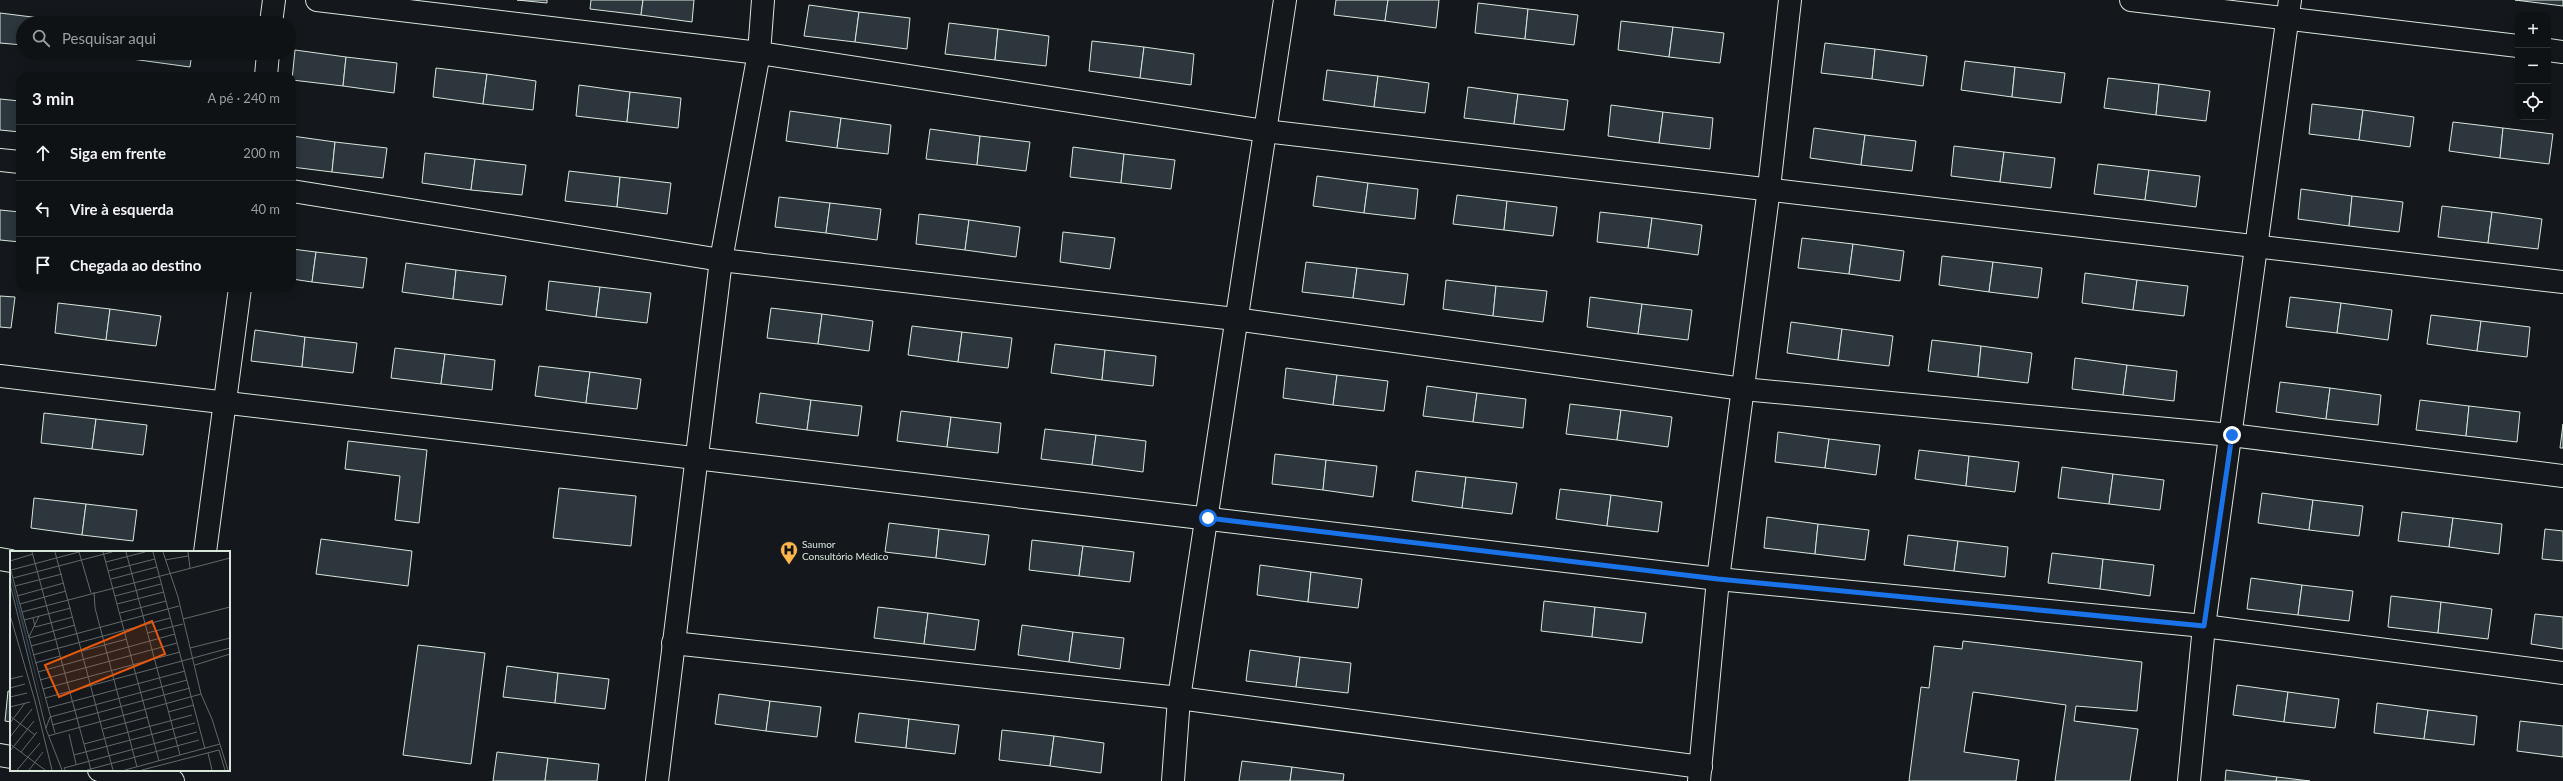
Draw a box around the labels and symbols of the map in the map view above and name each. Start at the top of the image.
route end [2223,426,2241,444]
route start [1199,509,1217,527]
place label: Saumor Consultório Médico [802,538,889,562]
hospital icon: Saumor Consultório Médico [779,540,799,565]
inset map [10,551,230,771]

